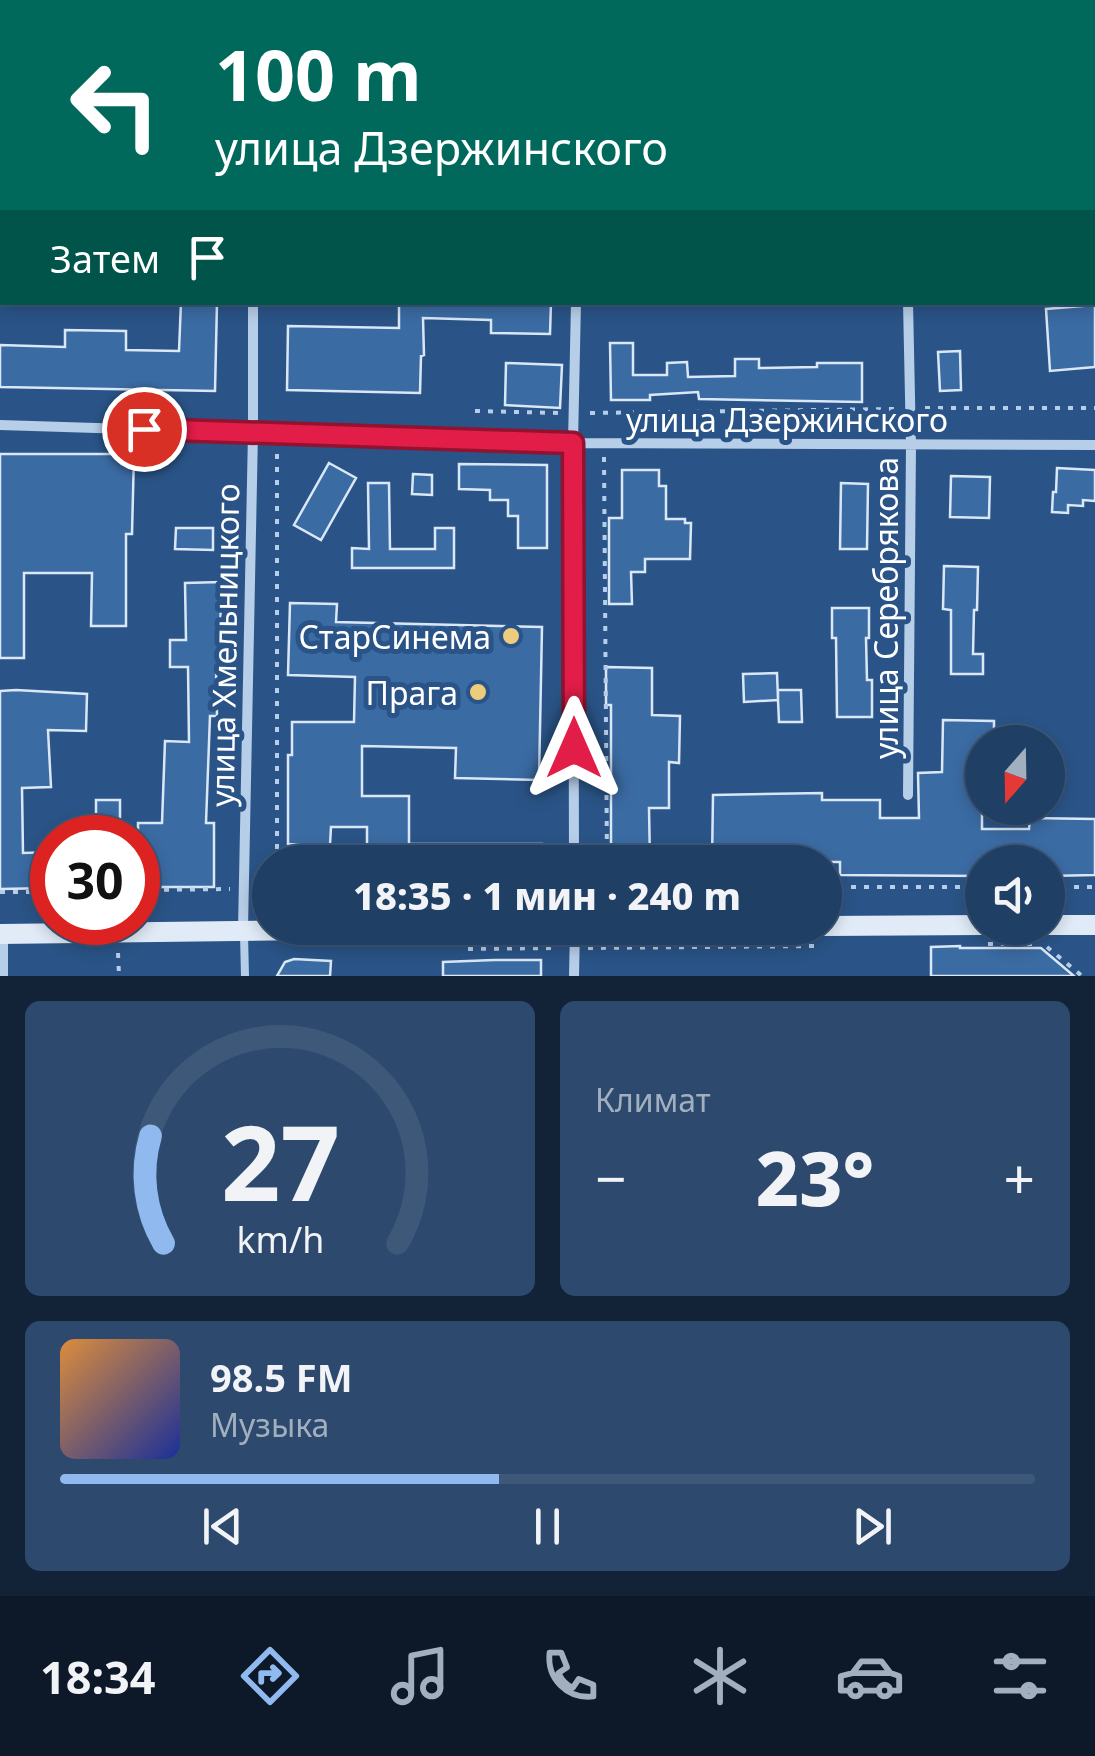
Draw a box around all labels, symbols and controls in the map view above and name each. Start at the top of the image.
text: 100 m [215,26,422,122]
icon: left [50,40,180,170]
text: улица Дзержинского [215,117,668,178]
icon: arrive [180,230,235,285]
text: Затем [50,232,160,284]
pin [102,387,187,472]
street label: улица Дзержинского [626,398,948,441]
icon: arrive [117,402,172,457]
street label: улица Серебрякова [864,457,907,759]
street label: улица Хмельницкого [200,483,248,807]
place label: СтарСинема [298,615,491,658]
marker: СтарСинема [500,625,522,647]
place label: Прага [365,671,458,714]
marker: Прага [467,681,489,703]
position arrow [522,696,626,800]
north arrow [965,725,1065,825]
map controls [965,725,1065,945]
speed limit sign: 30 [30,815,160,945]
button: sound [965,845,1065,945]
text: 18:35 · 1 мин · 240 m [353,869,741,921]
text: Климат [595,1078,711,1121]
text: 27 [221,1090,339,1231]
text: 23° [756,1126,874,1228]
text: − [595,1140,626,1215]
text: + [1004,1140,1035,1215]
text: km/h [236,1215,324,1263]
text: 98.5 FM [210,1351,352,1403]
text: Музыка [210,1403,329,1446]
icon: previous [195,1499,250,1554]
icon: pause [520,1499,575,1554]
icon: next [845,1499,900,1554]
icon: directions [235,1641,305,1711]
icon: music [385,1641,455,1711]
icon: phone [535,1641,605,1711]
icon: climate [685,1641,755,1711]
icon: car [835,1641,905,1711]
icon: filters [985,1641,1055,1711]
text: 18:34 [40,1646,156,1707]

